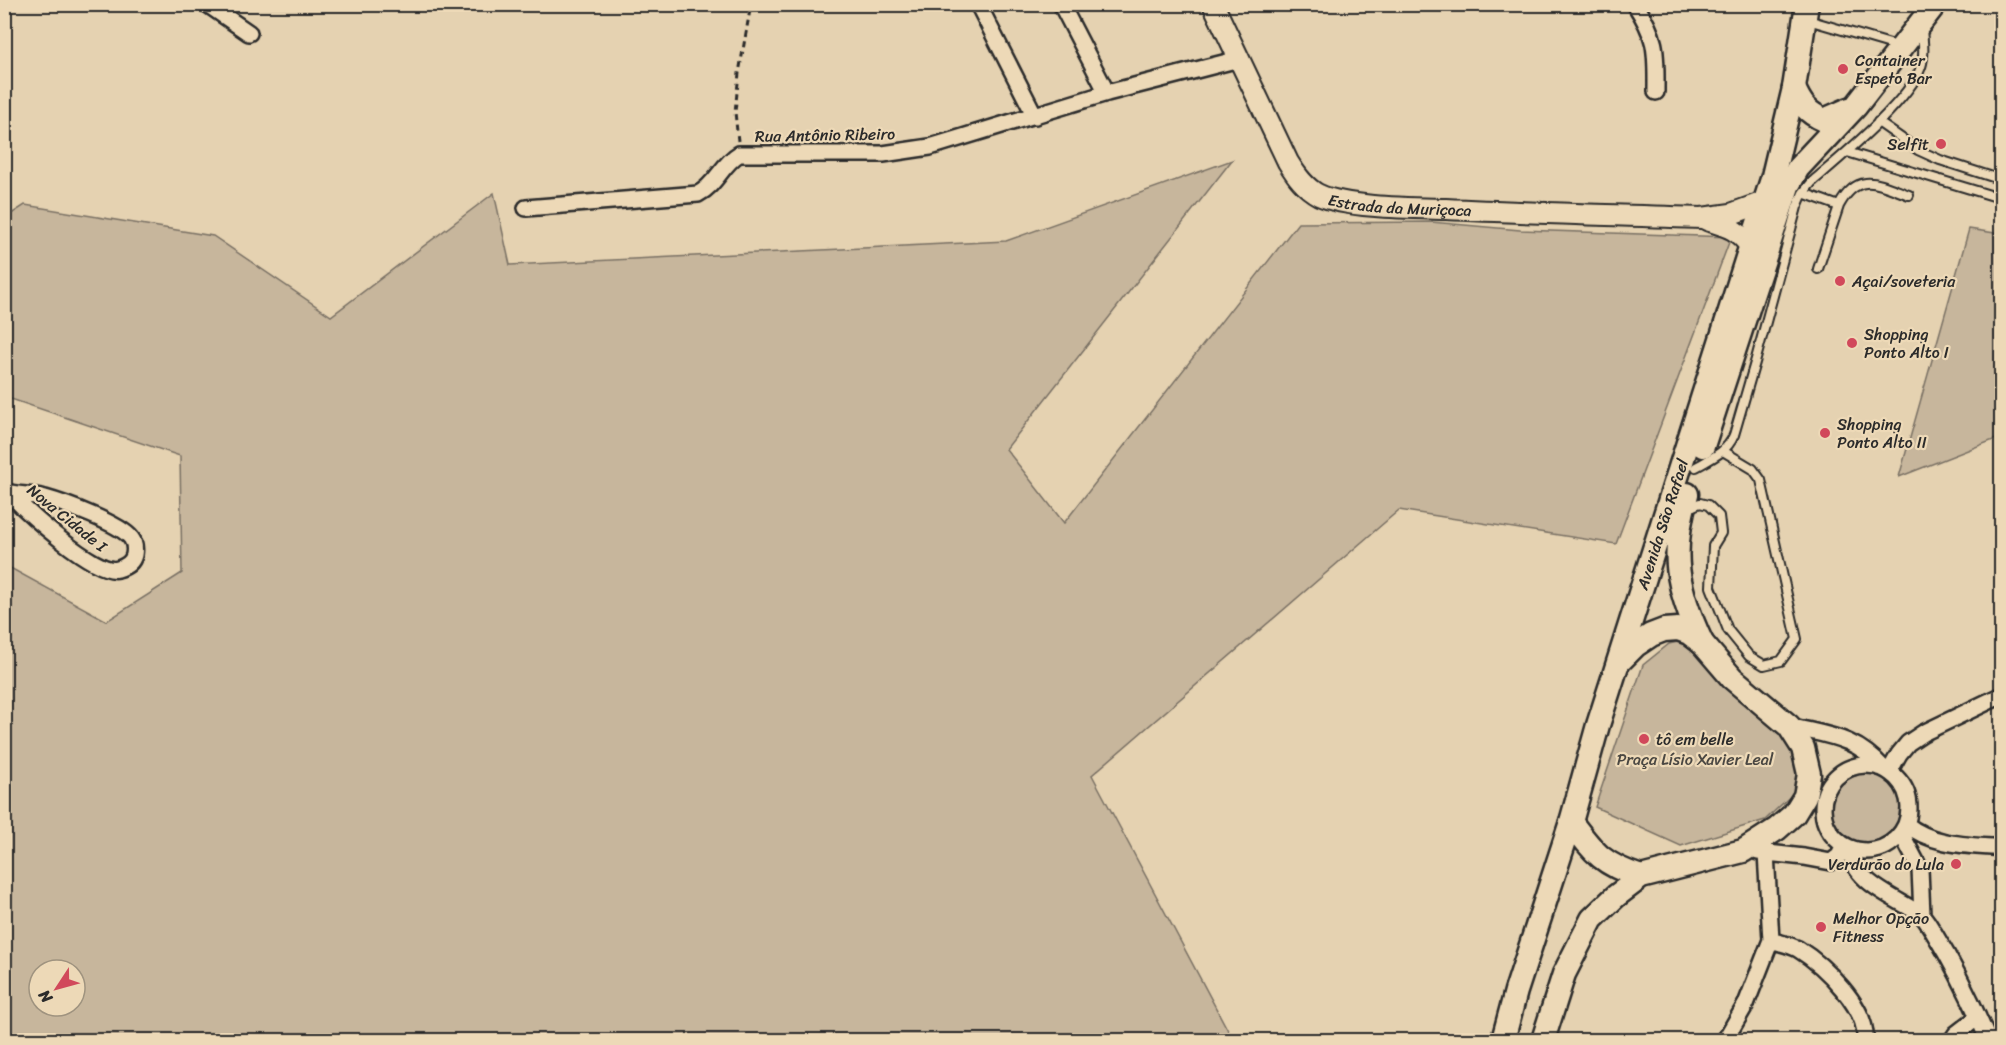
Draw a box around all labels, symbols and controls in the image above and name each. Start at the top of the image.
place label: Container Espeto Bar [1855,46,1933,93]
marker: Container Espeto Bar [1836,62,1850,76]
street label: Rua Antônio Ribeiro [755,119,895,151]
place label: Selfit [1887,130,1929,159]
marker: Selfit [1934,137,1948,151]
street label: Estrada da Muriçoca [1325,185,1472,225]
place label: Açai/soveteria [1851,267,1956,296]
marker: Açai/soveteria [1833,274,1847,288]
place label: Shopping Ponto Alto I [1864,320,1949,367]
marker: Shopping Ponto Alto I [1845,336,1859,350]
place label: Shopping Ponto Alto II [1837,410,1927,457]
marker: Shopping Ponto Alto II [1818,426,1832,440]
street label: Avenida São Rafael [1627,454,1697,594]
street label: Nova Cidade I [20,476,115,561]
place label: tô em belle [1656,725,1734,754]
marker: tô em belle [1637,732,1651,746]
park label: Praça Lísio Xavier Leal [1617,745,1774,774]
place label: Verdurão do Lula [1828,850,1944,879]
marker: Verdurão do Lula [1949,857,1963,871]
place label: Melhor Opção Fitness [1833,904,1929,951]
marker: Melhor Opção Fitness [1814,920,1828,934]
north arrow [27,958,87,1018]
text: N [30,983,61,1010]

